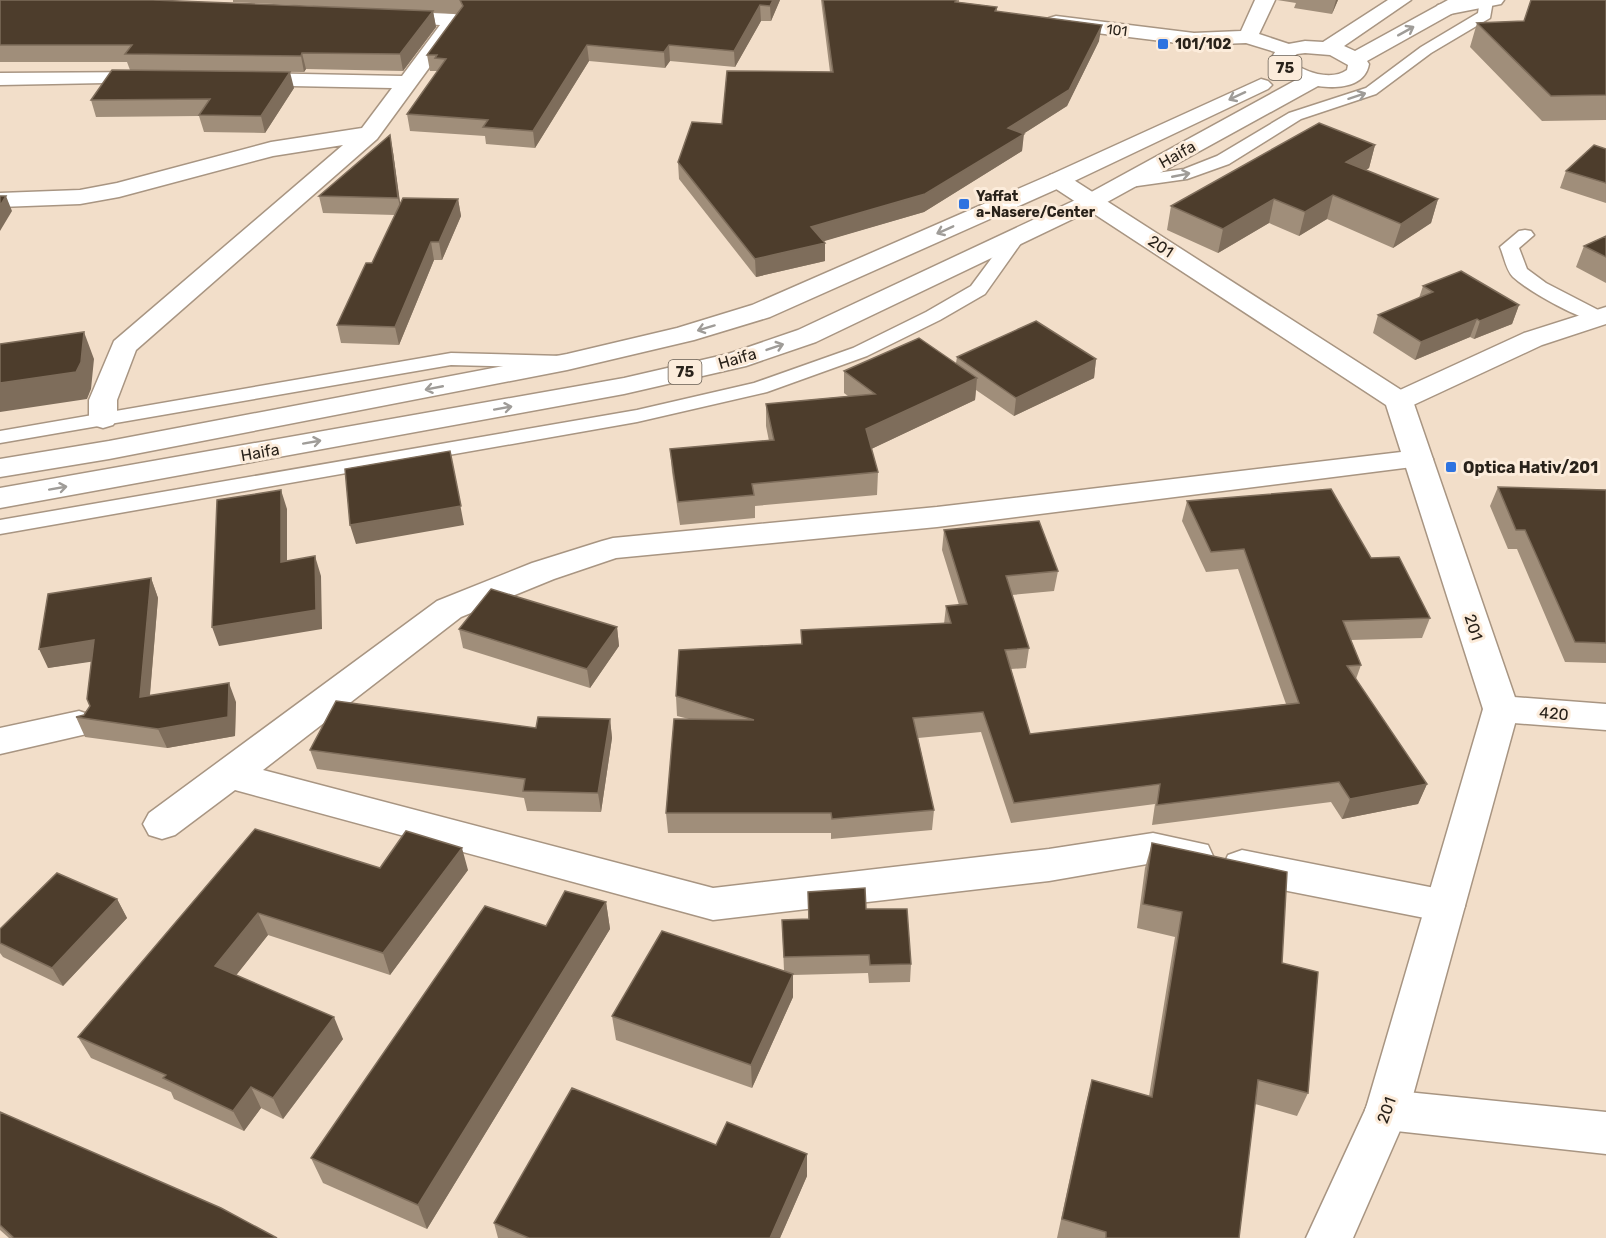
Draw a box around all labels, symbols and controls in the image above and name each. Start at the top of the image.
street label: 101 [1106,21,1128,40]
one-way arrow [1397,25,1414,37]
place label: 101/102 [1175,36,1231,53]
marker: 101/102 [1156,37,1170,51]
road number: 75 [1268,56,1302,80]
one-way arrow [1347,89,1366,100]
one-way arrow [1228,91,1246,103]
street label: Haifa [1156,137,1199,172]
one-way arrow [1170,169,1190,180]
place label: Yaffat a-Nasere/Center [976,188,1096,221]
marker: Yaffat a-Nasere/Center [957,197,971,211]
one-way arrow [936,225,954,236]
street label: 201 [1144,231,1177,262]
one-way arrow [697,323,716,334]
one-way arrow [765,340,784,351]
street label: Haifa [716,344,759,373]
road number: 75 [668,360,702,384]
one-way arrow [425,383,444,394]
one-way arrow [493,402,513,413]
one-way arrow [301,436,321,447]
street label: Haifa [239,440,281,465]
place label: Optica Hativ/201 [1463,458,1598,477]
marker: Optica Hativ/201 [1444,460,1458,474]
one-way arrow [47,482,67,493]
street label: 201 [1460,612,1487,643]
street label: 420 [1538,703,1569,724]
street label: 201 [1373,1095,1400,1126]

